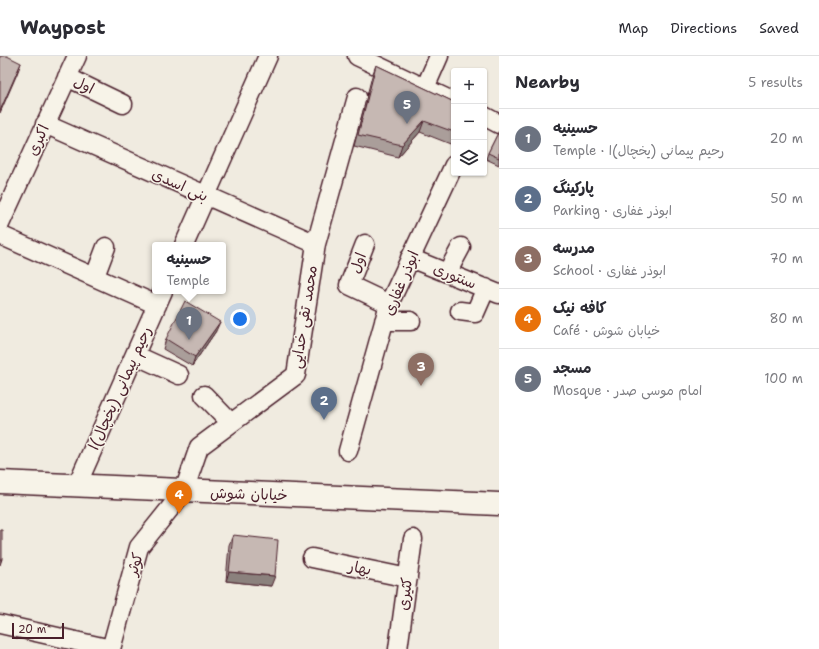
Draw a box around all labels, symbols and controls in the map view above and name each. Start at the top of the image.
text: Waypost [20,15,105,40]
text: Map [619,19,649,37]
text: Directions [671,19,737,37]
text: Saved [759,19,799,37]
map controls [451,68,487,176]
button: + [451,68,487,104]
street label: اول [70,71,98,99]
text: Nearby [515,71,580,93]
text: 5 results [748,74,803,91]
pin: 5 [394,91,420,124]
button: − [451,104,487,140]
text: حسینیه [553,118,598,138]
street label: اکبری [22,121,54,159]
text: 1 [525,130,531,147]
text: 20 m [770,130,803,147]
button: layers [451,140,487,176]
text: Temple · رحیم پیمانی (یخچال)ا [553,142,724,159]
street label: بنی اسدی [149,164,211,206]
text: پارکینگ [553,178,594,198]
text: 2 [523,190,533,207]
text: 50 m [770,190,803,207]
text: Parking · ابوذر غفاری [553,202,672,219]
text: مدرسه [553,238,595,258]
popup [152,242,226,294]
street label: ابوذر غفاری [378,247,424,319]
text: حسینیه [167,249,211,269]
street label: اول [345,250,371,276]
text: 3 [523,250,533,267]
text: 70 m [769,250,803,267]
street label: سنتوری [430,258,480,294]
text: School · ابوذر غفاری [553,262,666,279]
street label: محمد تقی خدایی [286,264,322,370]
text: Temple [167,272,210,289]
text: کافه نیک [553,298,607,318]
pin: 1 [176,307,202,340]
your location [230,309,250,329]
text: 4 [523,310,533,327]
text: 80 m [769,310,803,327]
text: Café · خیابان شوش [553,322,660,339]
street label: رحیم پیمانی (یخچال)ا [84,323,157,453]
pin: 3 [408,353,434,386]
text: مسجد [553,358,591,378]
text: 5 [524,370,532,387]
text: 100 m [764,370,803,387]
text: Mosque · امام موسی صدر [553,382,702,399]
pin: 2 [311,387,337,420]
pin: 4 [166,481,192,514]
street label: خیابان شوش [210,483,288,505]
street label: کوثر [122,550,148,580]
street label: بهار [346,556,373,580]
street label: کثیری [393,576,417,612]
scale bar [12,621,64,640]
text: 20 m [18,622,46,637]

